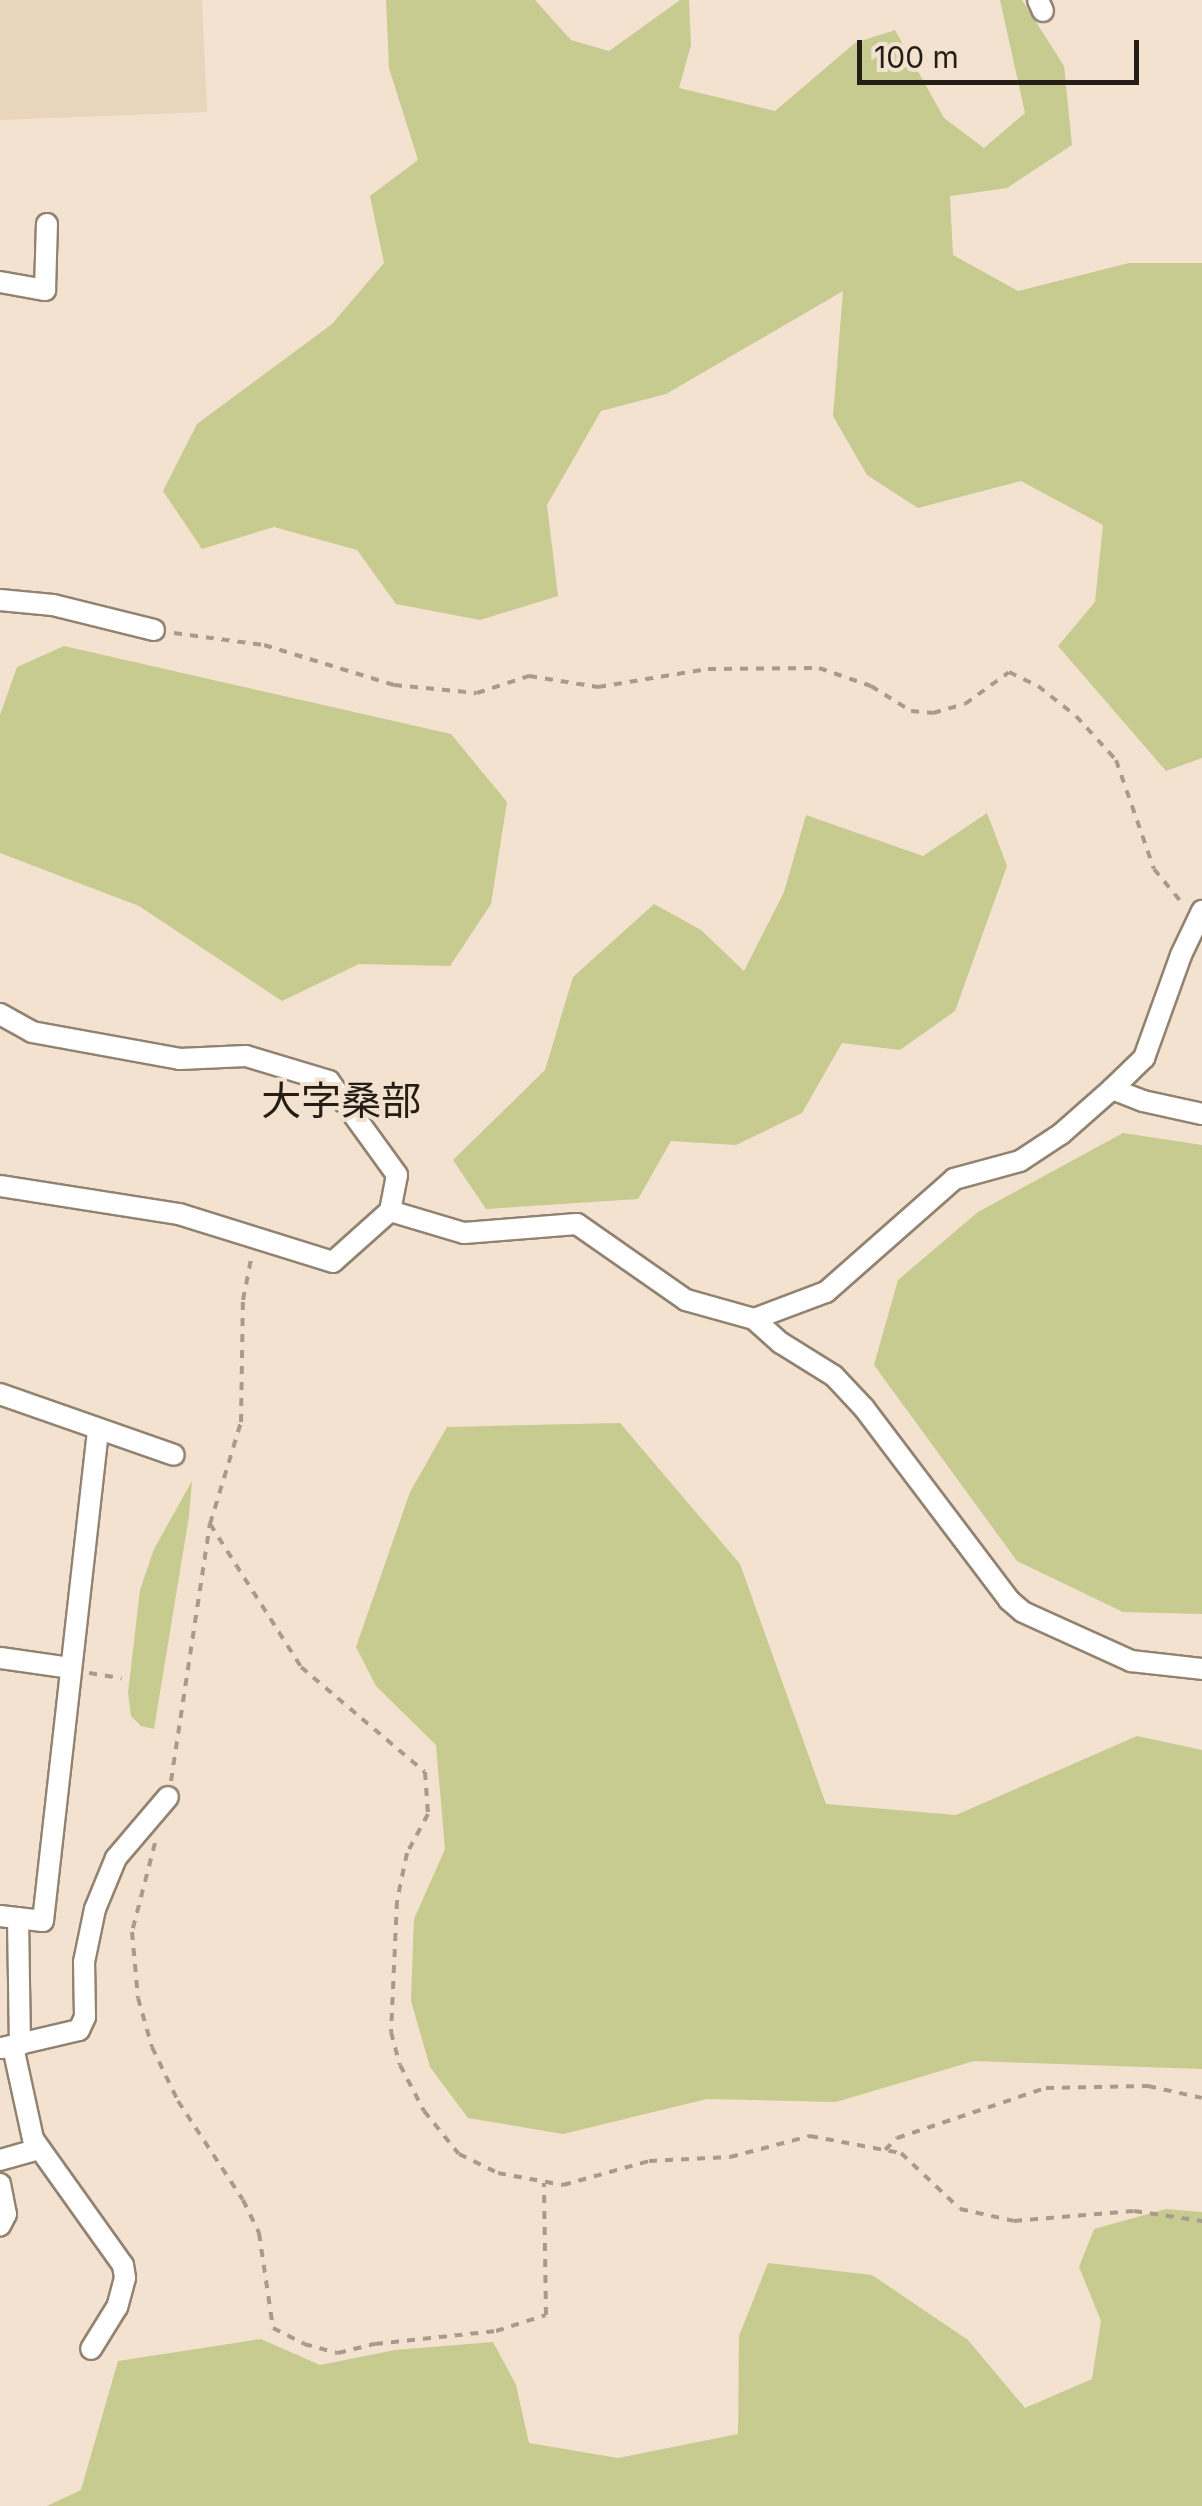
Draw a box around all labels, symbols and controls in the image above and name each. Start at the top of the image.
scale bar [862,20,1144,82]
text: 100 m [874,39,959,75]
district label: 大字桑部 [261,1077,421,1125]

